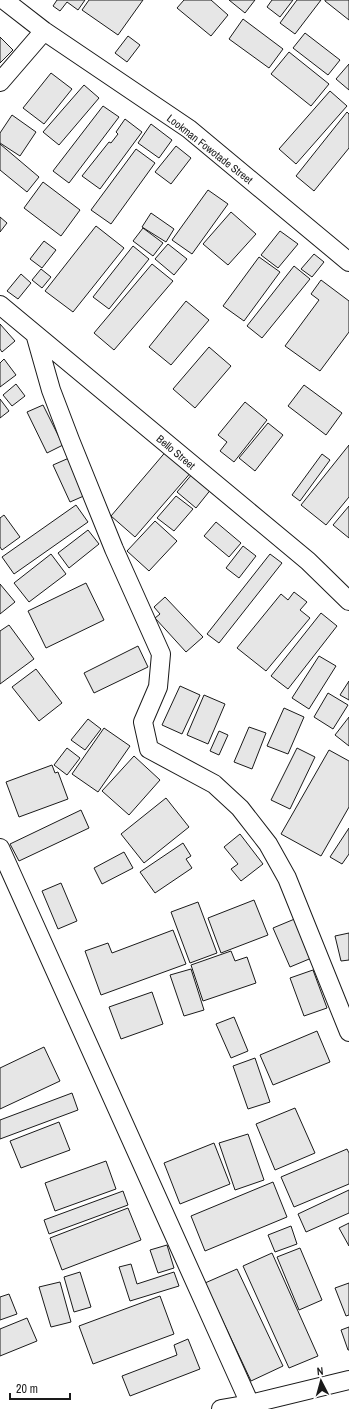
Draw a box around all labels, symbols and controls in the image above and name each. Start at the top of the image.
street label: Lookman Fowotade Street [164,111,256,187]
street label: Bello Street [154,432,199,473]
north arrow [301,1361,341,1401]
text: N [316,1364,324,1378]
scale bar [10,1375,70,1401]
text: 20 m [16,1381,38,1397]

